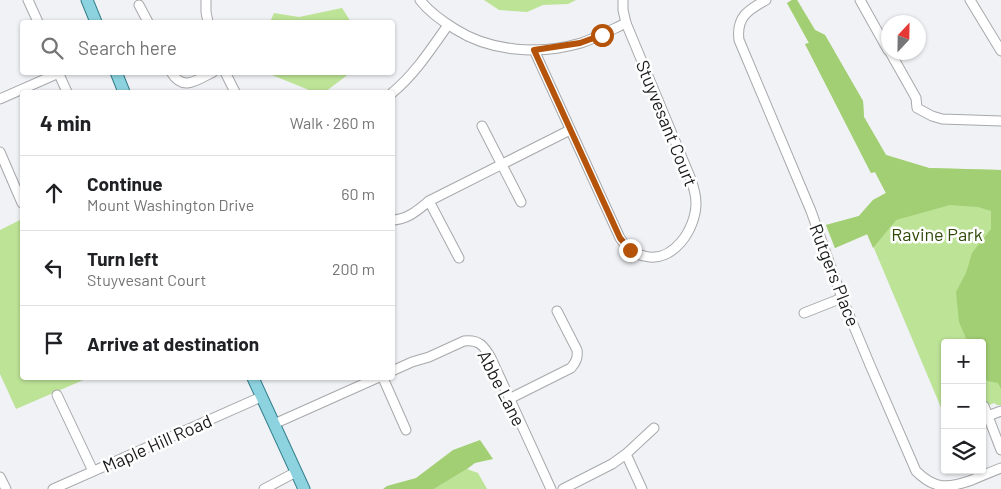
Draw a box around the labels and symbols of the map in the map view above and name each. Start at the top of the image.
north arrow [881,15,926,60]
route start [591,24,614,47]
street label: Stuyvesant Court [632,57,702,189]
street label: Rutgers Place [805,221,865,329]
park label: Ravine Park [891,223,983,245]
route end [619,239,642,262]
street label: Abbe Lane [474,346,530,430]
street label: Maple Hill Road [99,409,215,477]

